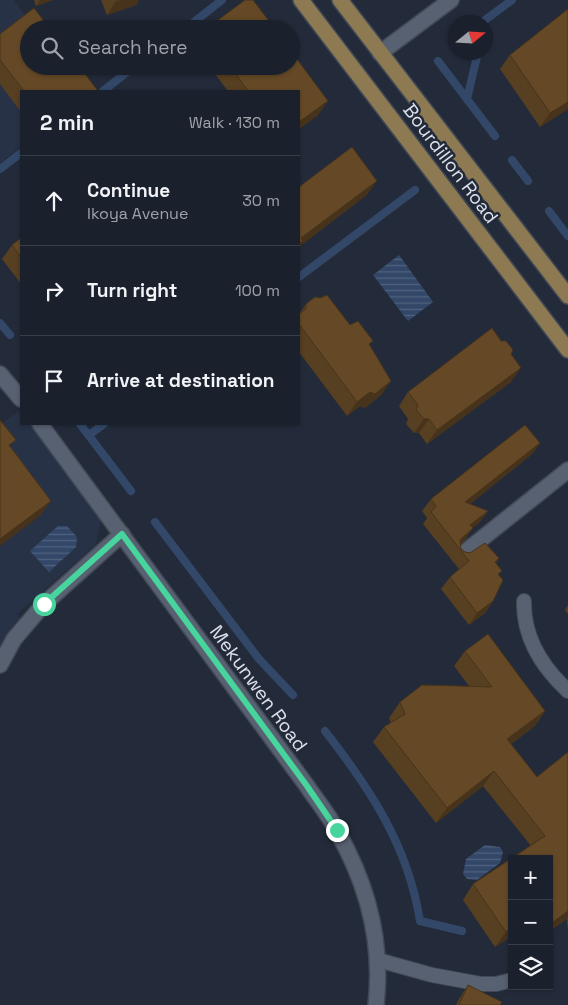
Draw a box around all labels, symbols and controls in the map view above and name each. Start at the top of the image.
north arrow [448,15,493,60]
search box [20,20,300,75]
icon: search [38,34,66,62]
text: Search here [78,35,188,60]
street label: Bourdillon Road [397,98,504,228]
text: 2 min [40,109,94,136]
text: Walk · 130 m [189,112,280,133]
text: Continue [87,178,170,203]
icon: ahead [40,187,68,215]
text: 30 m [242,190,280,211]
text: Ikoya Avenue [87,203,188,224]
icon: right [40,277,68,305]
text: Turn right [87,278,177,303]
text: 100 m [235,280,280,301]
icon: arrive [40,367,68,395]
text: Arrive at destination [87,368,275,393]
route start [33,593,56,616]
street label: Mekunwen Road [204,620,313,757]
route end [326,819,349,842]
map controls [508,855,553,990]
button: + [508,855,553,900]
button: − [508,900,553,945]
button: layers [508,945,553,990]

